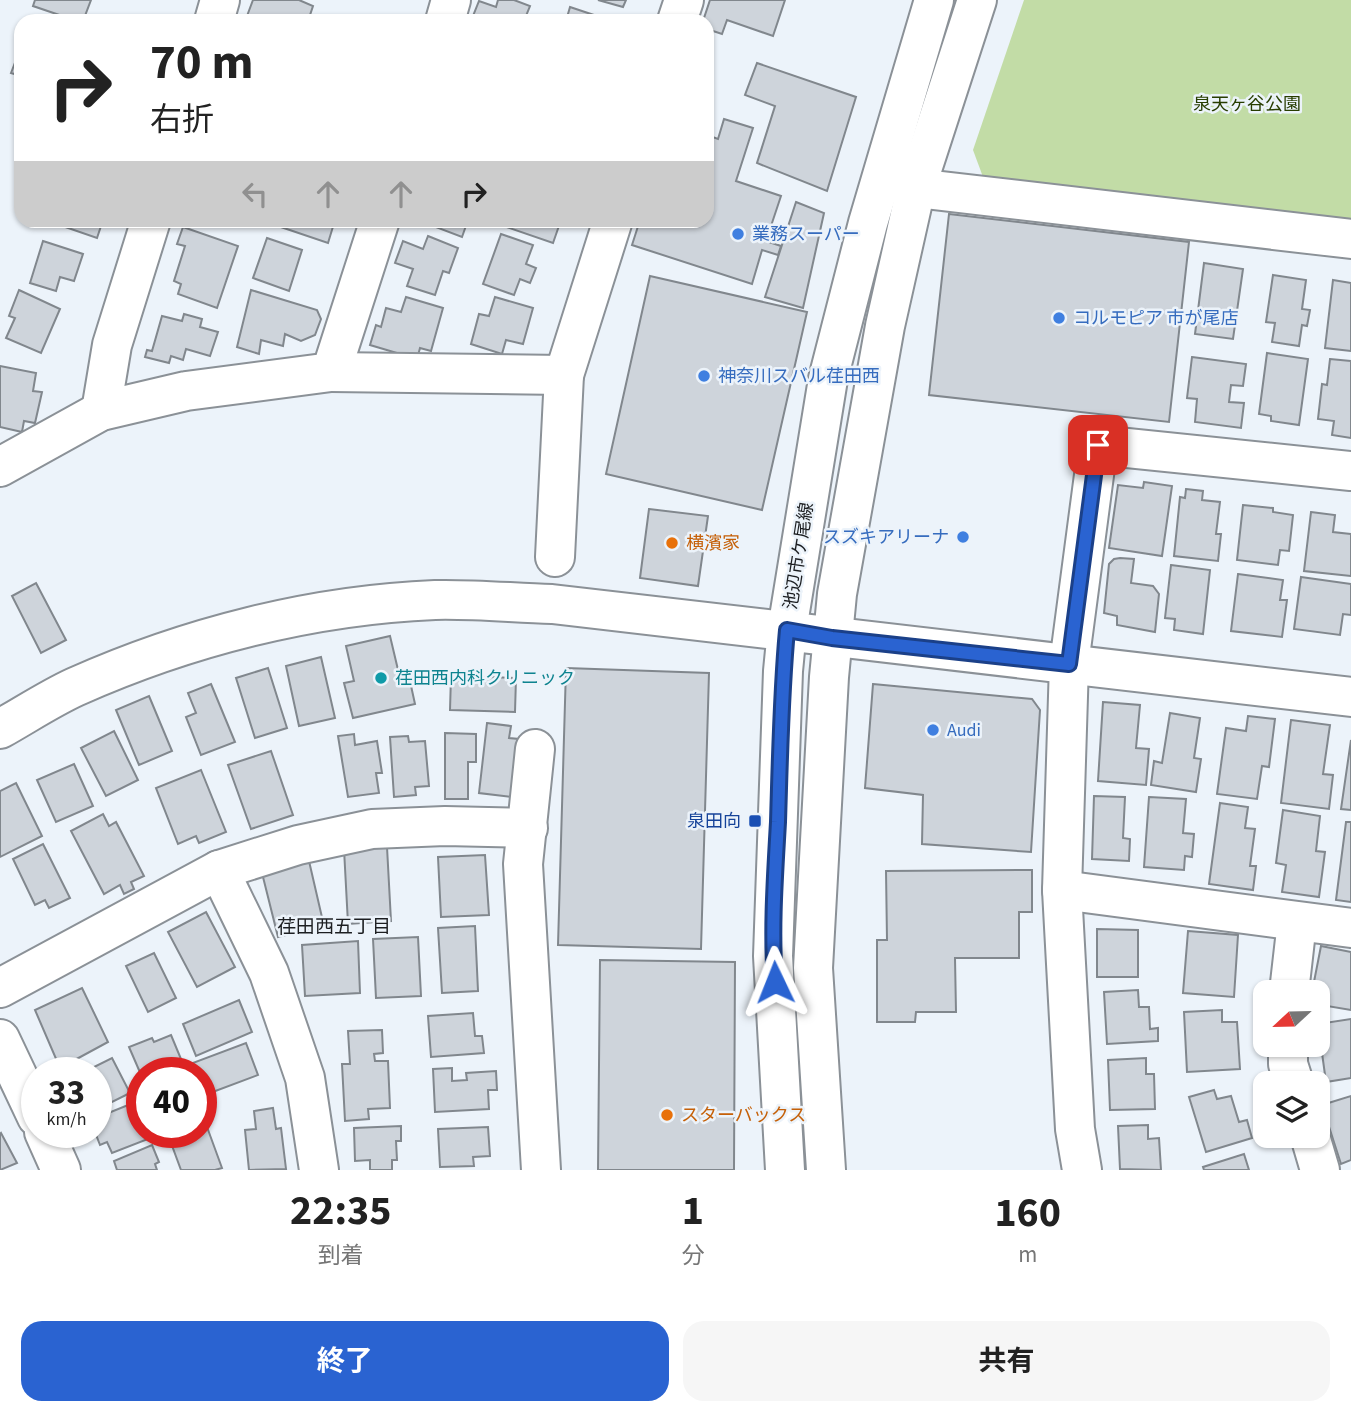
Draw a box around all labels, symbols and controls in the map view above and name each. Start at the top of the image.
text: 70 m [150,28,254,98]
icon: right [35,42,126,133]
park label: 泉天ヶ谷公園 [1193,92,1301,117]
text: 右折 [150,97,214,143]
icon: left [236,175,274,213]
icon: ahead [309,175,347,213]
icon: ahead [382,175,420,213]
icon: right [455,175,493,213]
place label: 業務スーパー [752,222,860,247]
marker: 業務スーパー [730,226,746,242]
place label: コルモピア 市が尾店 [1073,306,1239,331]
marker: コルモピア 市が尾店 [1051,310,1067,326]
place label: 神奈川スバル荏田西 [718,364,880,389]
marker: 神奈川スバル荏田西 [696,368,712,384]
pin [1068,415,1128,475]
icon: arrive [1079,426,1117,464]
street label: 池辺市ケ尾線 [778,501,820,611]
place label: スズキアリーナ [823,525,949,550]
marker: スズキアリーナ [955,529,971,545]
place label: 横濱家 [686,531,740,556]
marker: 横濱家 [664,535,680,551]
place label: 荏田西内科クリニック [395,666,575,691]
marker: 荏田西内科クリニック [373,670,389,686]
place label: Audi [947,718,981,743]
marker: Audi [925,722,941,738]
place label: 泉田向 [687,809,741,834]
marker: 泉田向 [747,813,763,829]
district label: 荏田西五丁目 [277,914,391,941]
position arrow [738,945,812,1019]
north arrow [1253,980,1330,1057]
map controls [1253,980,1330,1148]
speed limit sign: 40 [126,1057,217,1148]
text: 33 [48,1068,85,1118]
button: layers [1253,1071,1330,1148]
place label: スターバックス [681,1103,806,1128]
text: km/h [47,1107,86,1132]
marker: スターバックス [659,1107,675,1123]
text: 22:35 [290,1181,391,1241]
text: 1 [682,1181,704,1241]
text: 160 [994,1183,1061,1243]
text: m [1018,1238,1037,1271]
text: 到着 [318,1239,364,1272]
text: 分 [681,1239,704,1272]
button: 終了 [21,1321,669,1401]
button: 共有 [683,1321,1330,1401]

